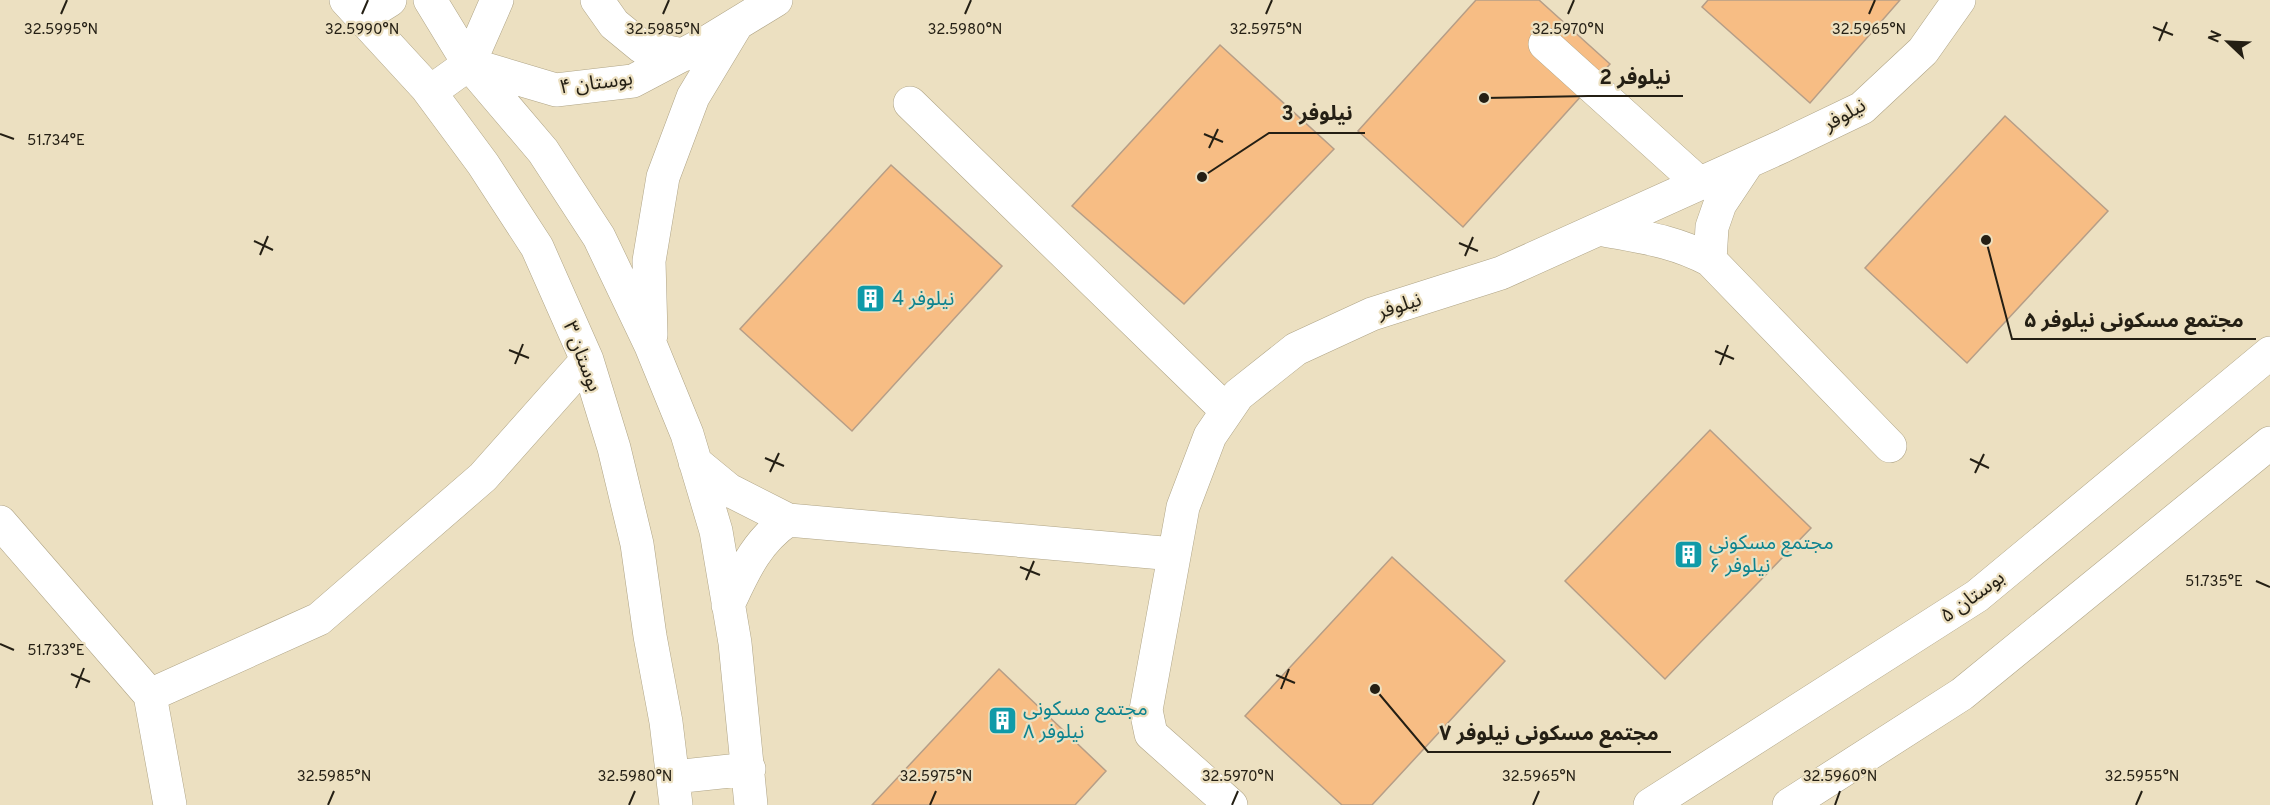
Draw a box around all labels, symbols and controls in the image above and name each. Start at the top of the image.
north arrow [2198,12,2258,72]
text: 32.5995°N [24,21,98,40]
text: 32.5990°N [325,21,399,40]
text: 32.5985°N [626,21,700,40]
text: 32.5980°N [928,21,1002,40]
text: 32.5975°N [1230,21,1302,40]
text: 32.5970°N [1532,21,1604,40]
text: 32.5965°N [1832,21,1906,40]
text: N [2205,28,2227,46]
callout: نیلوفر 2 [1588,57,1683,96]
text: نیلوفر 2 [1599,65,1671,92]
street label: بوستان ۴ [558,67,634,101]
street label: نیلوفر [1818,93,1871,139]
callout: نیلوفر 3 [1269,94,1365,133]
text: نیلوفر 3 [1281,101,1353,128]
text: 51.734°E [27,132,85,151]
building icon: نیلوفر 4 [855,282,887,314]
place label: نیلوفر 4 [892,287,954,313]
street label: نیلوفر [1373,288,1425,327]
callout: مجتمع مسکونی نیلوفر ۵ [2012,300,2256,339]
text: مجتمع مسکونی نیلوفر ۵ [2024,308,2244,335]
street label: بوستان ۳ [556,318,606,396]
place label: مجتمع مسکونی نیلوفر ۶ [1709,531,1834,580]
building icon: مجتمع مسکونی نیلوفر ۶ [1672,538,1704,570]
street label: بوستان ۵ [1936,565,2011,630]
text: 51.735°E [2185,573,2243,592]
text: 51.733°E [27,642,85,661]
place label: مجتمع مسکونی نیلوفر ۸ [1023,697,1148,746]
building icon: مجتمع مسکونی نیلوفر ۸ [986,704,1018,736]
callout: مجتمع مسکونی نیلوفر ۷ [1428,713,1671,752]
text: مجتمع مسکونی نیلوفر ۷ [1439,721,1659,748]
text: 32.5985°N [297,768,371,787]
text: 32.5980°N [598,768,672,787]
text: 32.5975°N [900,768,972,787]
text: 32.5970°N [1202,768,1274,787]
text: 32.5965°N [1502,768,1576,787]
text: 32.5960°N [1803,768,1877,787]
text: 32.5955°N [2105,768,2179,787]

